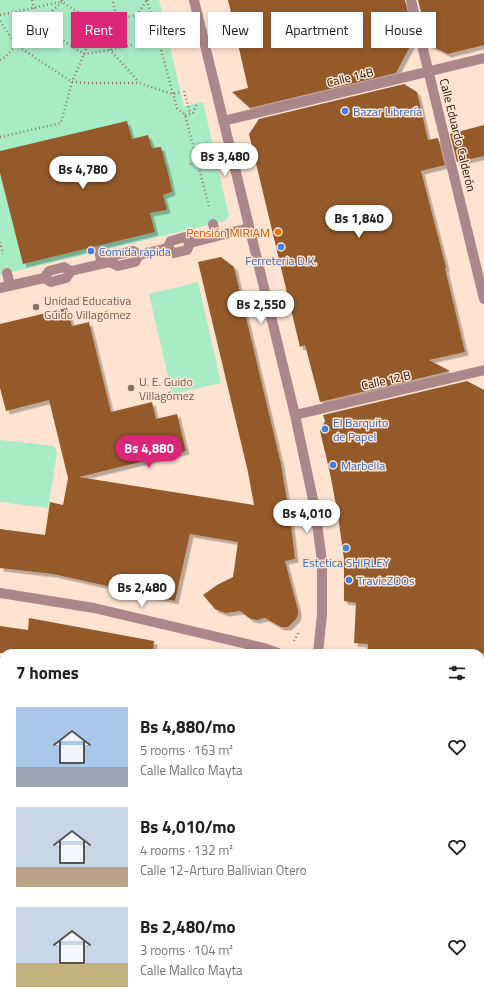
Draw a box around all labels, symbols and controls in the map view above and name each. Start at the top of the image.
chip: Buy [12,12,63,48]
chip: Rent [71,12,127,48]
chip: Filters [135,12,200,48]
chip: New [208,12,263,48]
chip: Apartment [271,12,363,48]
chip: House [371,12,436,48]
street label: Calle 14B [325,62,375,92]
street label: Calle Eduardo Calderón [435,76,481,194]
place label: Bazar Librería [353,102,422,121]
marker: Bazar Librería [340,106,350,116]
pin: Bs 3,480 [184,143,266,177]
text: Bs 3,480 [200,146,250,166]
pin: Bs 4,780 [42,156,124,190]
text: Bs 4,780 [58,159,108,179]
pin: Bs 1,840 [318,205,400,239]
text: Bs 1,840 [334,208,384,228]
place label: Pensión MIRIAM [186,223,270,242]
marker: Pensión MIRIAM [273,227,283,237]
place label: Comida rápida [99,242,171,261]
marker: Ferreteria D.K. [276,242,286,252]
marker: Comida rápida [86,246,96,256]
place label: Ferreteria D.K. [245,251,317,270]
place label: Unidad Educativa Guido Villagómez [44,291,131,324]
pin: Bs 2,550 [220,291,302,325]
text: Bs 2,550 [236,294,286,314]
marker: Unidad Educativa Guido Villagómez [31,302,41,312]
street label: Calle 12 B [359,365,413,395]
place label: U. E. Guido Villagómez [139,372,194,405]
marker: U. E. Guido Villagómez [126,383,136,393]
place label: El Barquito de Papel [333,413,388,446]
marker: El Barquito de Papel [320,424,330,434]
pin: Bs 4,880 [108,435,190,469]
text: Bs 4,880 [124,438,174,458]
place label: Marbella [341,456,385,475]
marker: Marbella [328,460,338,470]
pin: Bs 4,010 [266,500,348,534]
text: Bs 4,010 [282,503,332,523]
marker: Estetica SHIRLEY [341,543,351,553]
place label: Estetica SHIRLEY [303,553,390,572]
place label: TravieZOOs [357,571,415,590]
pin: Bs 2,480 [101,574,183,608]
marker: TravieZOOs [344,575,354,585]
text: Bs 2,480 [117,577,167,597]
text: 7 homes [16,660,79,686]
icon: filters [446,662,468,684]
text: Bs 4,880/mo [140,714,236,740]
icon: home [48,723,96,771]
icon: heart [446,736,468,758]
text: 5 rooms · 163 m² [140,740,233,760]
text: Calle Mallco Mayta [140,760,243,780]
text: Bs 4,010/mo [140,814,236,840]
icon: home [48,823,96,871]
icon: heart [446,836,468,858]
text: 4 rooms · 132 m² [140,840,233,860]
text: Calle 12-Arturo Ballivian Otero [140,860,307,880]
text: Bs 2,480/mo [140,914,236,940]
icon: home [48,923,96,971]
icon: heart [446,936,468,958]
text: 3 rooms · 104 m² [140,940,233,960]
text: Calle Mallco Mayta [140,960,243,980]

